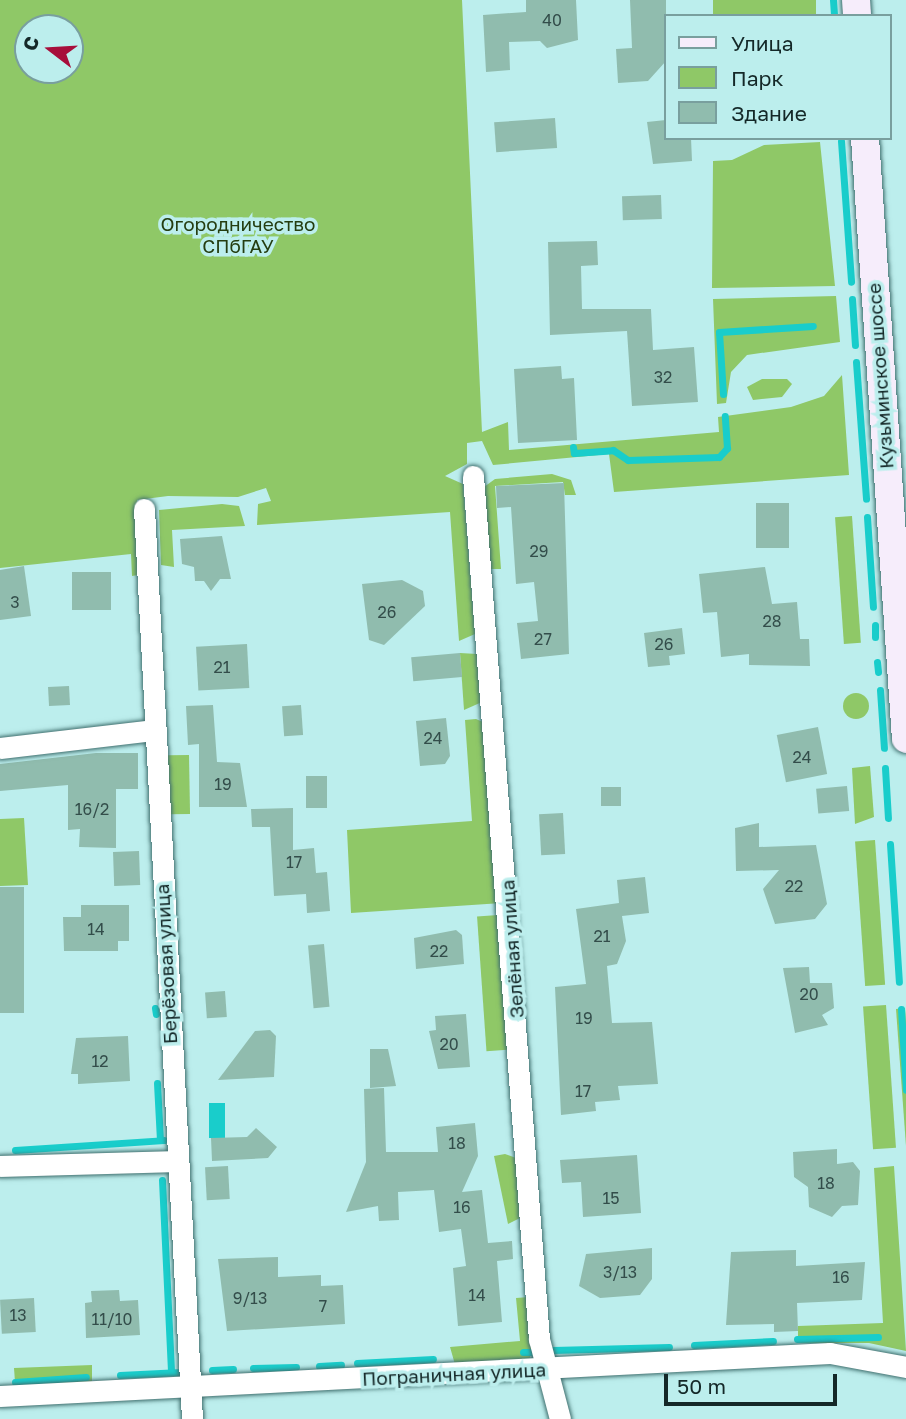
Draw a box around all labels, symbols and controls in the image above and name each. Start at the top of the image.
house number: 40 [542,10,562,30]
north arrow [14,14,84,84]
legend [664,14,892,140]
text: Улица [731,30,794,56]
text: С [17,33,43,53]
text: Парк [731,65,784,91]
text: Здание [731,100,807,126]
park label: Огородничество СПбГАУ [161,213,315,257]
street label: Кузьминское шоссе [862,282,898,470]
house number: 32 [654,367,672,387]
house number: 29 [530,541,548,561]
house number: 3 [10,592,20,612]
house number: 26 [378,602,396,622]
house number: 28 [762,611,782,631]
house number: 27 [534,629,552,649]
house number: 26 [655,634,673,654]
house number: 21 [213,657,231,677]
house number: 24 [423,728,443,748]
house number: 24 [792,747,812,767]
house number: 19 [214,774,232,794]
house number: 16/2 [75,799,109,819]
house number: 17 [286,852,302,872]
house number: 22 [785,876,803,896]
street label: Зелёная улица [496,879,528,1019]
street label: Берёзовая улица [150,883,182,1045]
house number: 14 [87,919,105,939]
house number: 21 [593,926,611,946]
house number: 22 [430,941,448,961]
house number: 20 [799,984,819,1004]
house number: 19 [575,1008,593,1028]
house number: 20 [439,1034,459,1054]
house number: 12 [91,1051,109,1071]
house number: 17 [575,1081,591,1101]
house number: 18 [448,1133,466,1153]
house number: 18 [817,1173,835,1193]
house number: 15 [602,1188,620,1208]
house number: 16 [453,1197,471,1217]
house number: 3/13 [603,1262,637,1282]
house number: 16 [832,1267,850,1287]
house number: 14 [468,1285,486,1305]
house number: 9/13 [233,1288,267,1308]
house number: 7 [319,1296,327,1316]
house number: 13 [9,1305,27,1325]
house number: 11/10 [92,1309,132,1329]
street label: Пограничная улица [361,1358,547,1390]
scale bar [668,1360,841,1404]
text: 50 m [677,1373,726,1399]

